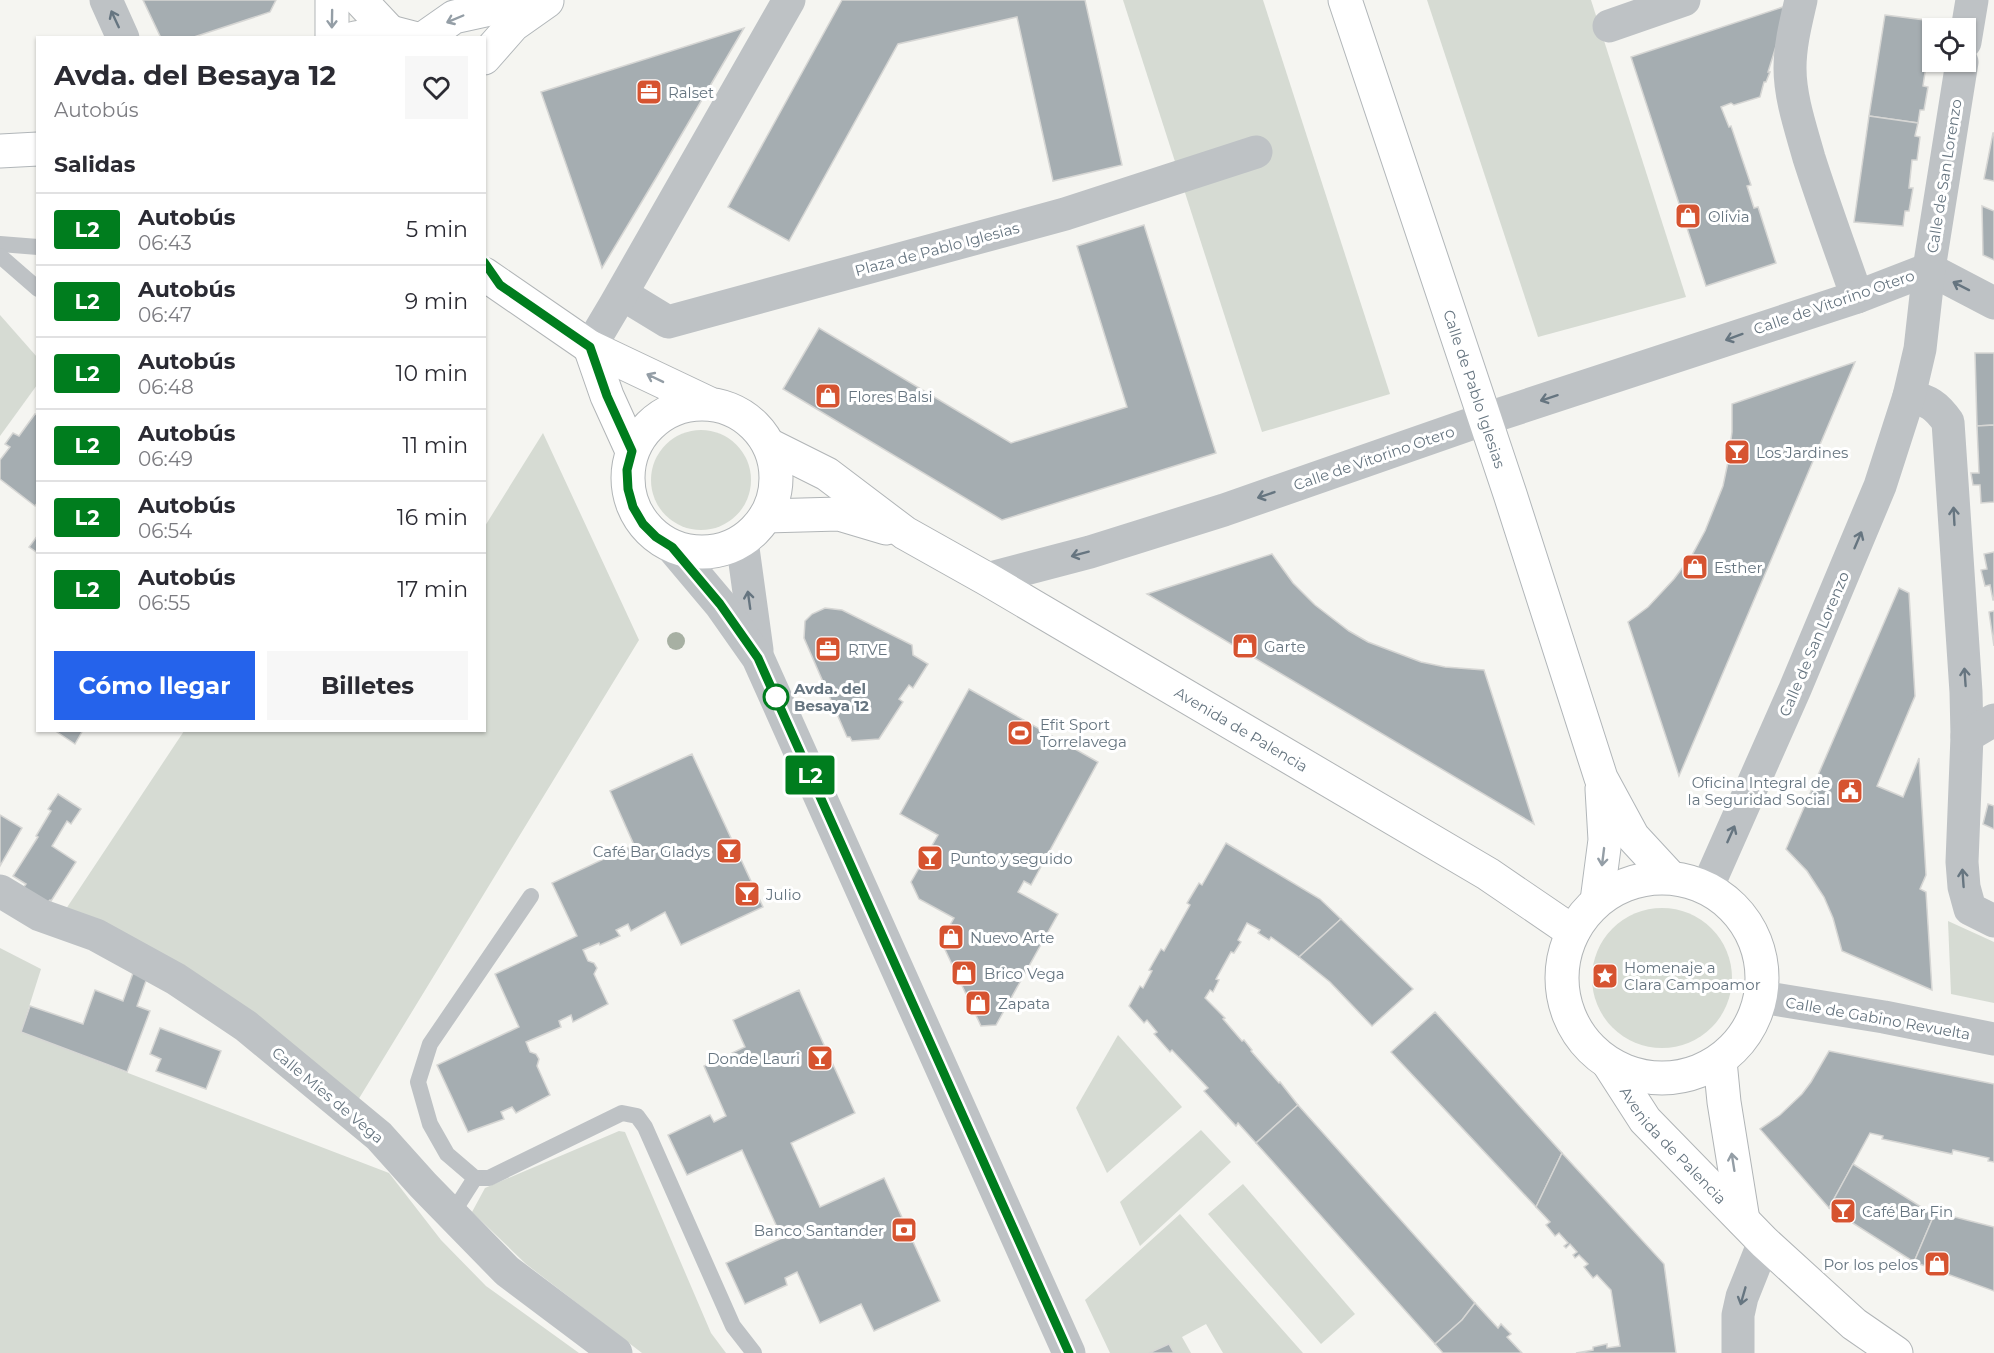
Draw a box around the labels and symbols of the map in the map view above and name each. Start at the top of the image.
one-way arrow [326,8,338,28]
one-way arrow [108,10,120,28]
one-way arrow [446,14,464,25]
office icon: Ralset [634,77,664,107]
place label: Ralset [668,83,714,102]
street label: Calle de San Lorenzo [1922,98,1966,254]
shop icon: Olivia [1673,201,1703,231]
place label: Olivia [1708,207,1750,226]
street label: Plaza de Pablo Iglesias [853,218,1021,280]
street label: Calle de Vitorino Otero [1751,265,1917,339]
one-way arrow [1953,280,1971,291]
street label: Calle de Pablo Iglesias [1440,307,1510,471]
one-way arrow [1726,332,1744,343]
one-way arrow [647,372,665,383]
shop icon: Flores Balsi [813,381,843,411]
place label: Flores Balsi [848,387,933,406]
one-way arrow [1540,393,1559,404]
street label: Calle de Vitorino Otero [1291,421,1457,495]
bar icon: Los Jardines [1722,437,1752,467]
place label: Los Jardines [1756,443,1848,462]
one-way arrow [1257,491,1276,502]
one-way arrow [1948,507,1959,527]
one-way arrow [1853,531,1864,549]
one-way arrow [1071,549,1090,561]
shop icon: Esther [1680,552,1710,582]
place label: Esther [1714,558,1763,577]
street label: Calle de San Lorenzo [1775,569,1853,719]
one-way arrow [744,591,755,611]
shop icon: Garte [1230,631,1260,661]
office icon: RTVE [813,634,843,664]
place label: Garte [1264,637,1306,656]
place label: RTVE [848,640,888,659]
one-way arrow [1959,668,1970,688]
place label: Avda. del Besaya 12 [793,679,869,715]
street label: Avenida de Palencia [1171,682,1312,775]
marker: Avda. del Besaya 12 [763,684,789,710]
place label: Efit Sport Torrelavega [1040,715,1127,751]
sports icon: Efit Sport Torrelavega [1005,718,1035,748]
line badge: L2 [783,756,837,794]
place label: Oficina Integral de la Seguridad Social [1688,773,1830,809]
public building icon: Oficina Integral de la Seguridad Social [1835,776,1865,806]
one-way arrow [1726,826,1737,844]
bar icon: Café Bar Gladys [714,836,744,866]
place label: Café Bar Gladys [593,842,710,861]
bar icon: Punto y seguido [915,843,945,873]
one-way arrow [1597,847,1608,867]
place label: Punto y seguido [950,849,1073,868]
one-way arrow [1958,869,1969,889]
bar icon: Julio [732,879,762,909]
place label: Julio [765,885,801,904]
shop icon: Nuevo Arte [936,922,966,952]
place label: Nuevo Arte [970,928,1054,947]
shop icon: Brico Vega [949,958,979,988]
place label: Homenaje a Clara Campoamor [1624,958,1761,994]
place icon: Homenaje a Clara Campoamor [1590,961,1620,991]
place label: Brico Vega [984,964,1065,983]
shop icon: Zapata [963,988,993,1018]
street label: Calle de Gabino Revuelta [1784,992,1972,1044]
place label: Zapata [998,994,1050,1013]
street label: Calle Mies de Vega [268,1043,388,1147]
bar icon: Donde Lauri [805,1043,835,1073]
place label: Donde Lauri [707,1049,800,1068]
street label: Avenida de Palencia [1616,1083,1731,1208]
one-way arrow [1728,1153,1739,1172]
bar icon: Café Bar Fin [1828,1196,1858,1226]
place label: Café Bar Fin [1862,1202,1953,1221]
bank icon: Banco Santander [889,1215,919,1245]
place label: Banco Santander [754,1221,884,1240]
shop icon: Por los pelos [1922,1249,1952,1279]
place label: Por los pelos [1823,1255,1918,1274]
one-way arrow [1737,1286,1748,1305]

